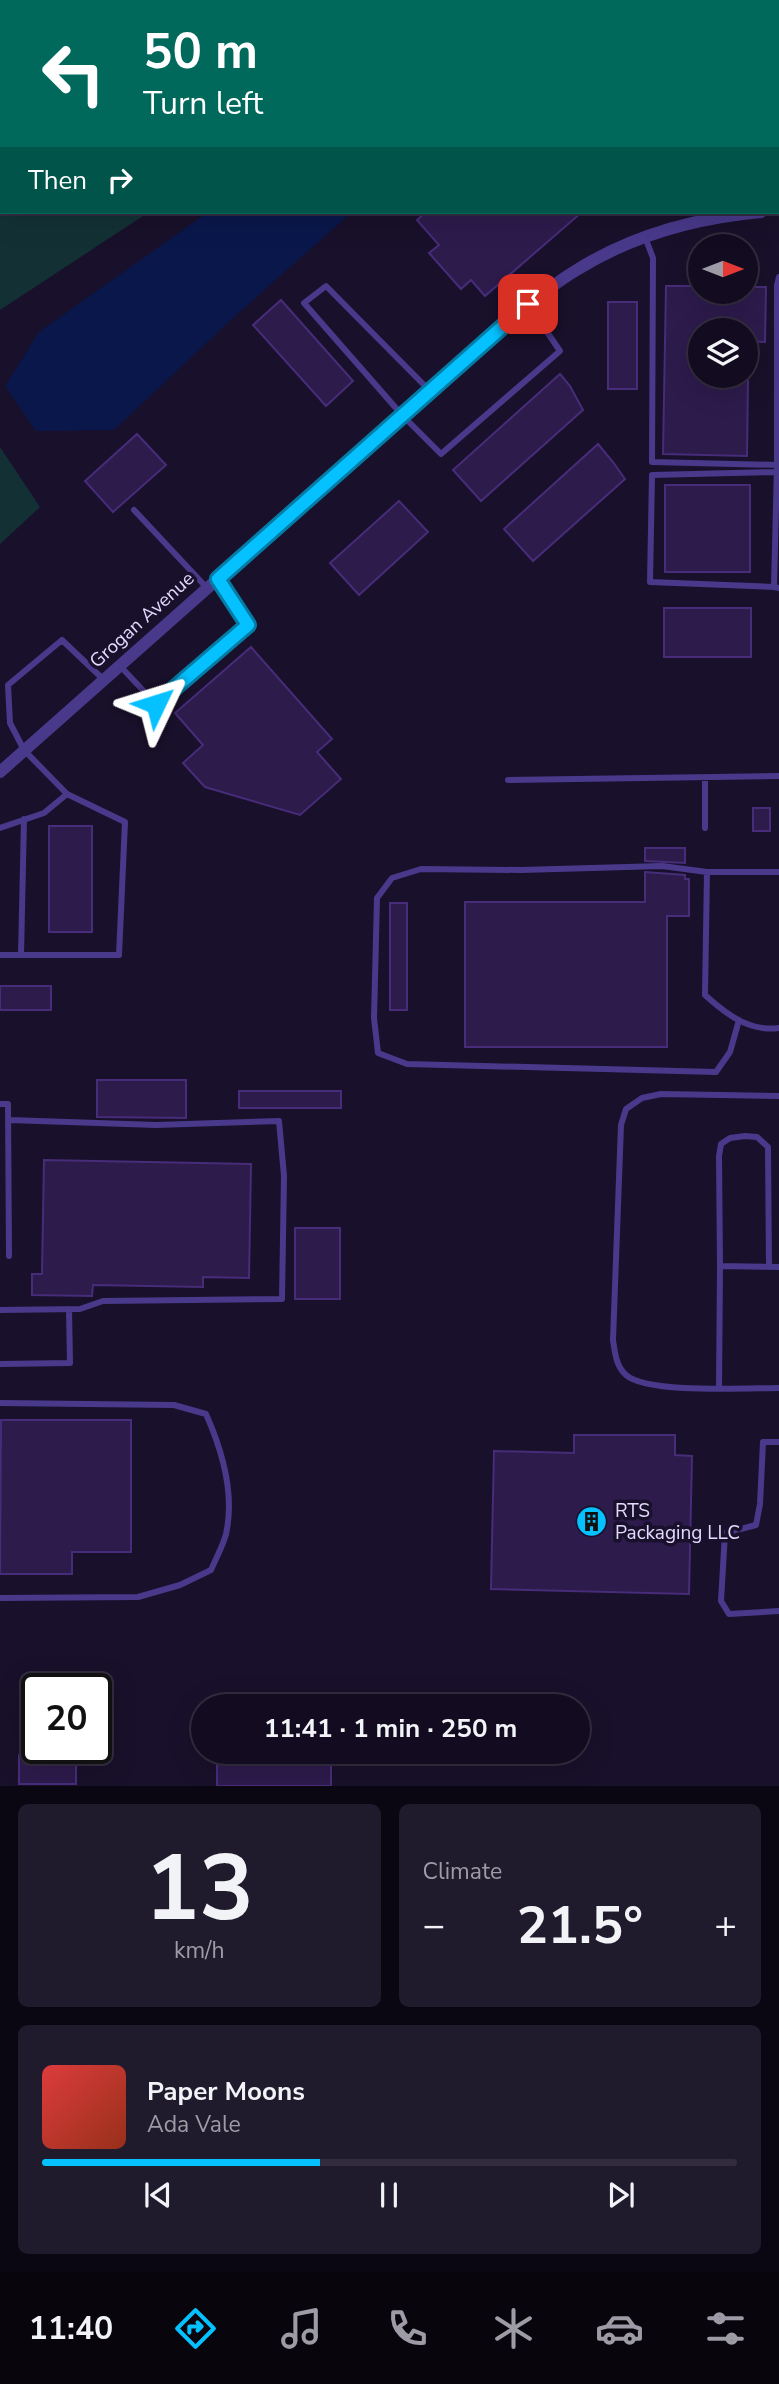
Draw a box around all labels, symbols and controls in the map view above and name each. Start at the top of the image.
text: 50 m [143,18,258,85]
icon: left [28,28,119,119]
text: Turn left [143,82,263,125]
icon: right [101,161,139,199]
text: Then [28,163,87,198]
north arrow [688,234,758,304]
map controls [688,234,758,388]
pin [498,274,558,334]
icon: arrive [509,285,547,323]
button: layers [688,318,758,388]
street label: Grogan Avenue [84,566,200,674]
position arrow [119,667,193,741]
place label: RTS Packaging LLC [615,1498,740,1546]
building icon: RTS Packaging LLC [575,1505,609,1539]
speed limit sign: 20 [21,1673,112,1764]
text: 11:41 · 1 min · 250 m [264,1711,517,1746]
text: 13 [145,1827,254,1951]
text: Climate [423,1856,502,1887]
text: 21.5° [517,1890,643,1961]
text: − [423,1900,445,1951]
text: + [714,1900,737,1951]
text: km/h [174,1935,225,1966]
text: Paper Moons [147,2074,305,2109]
text: Ada Vale [147,2109,241,2140]
icon: previous [139,2176,177,2214]
icon: pause [370,2176,408,2214]
icon: next [602,2176,640,2214]
icon: directions [171,2304,220,2353]
icon: music [277,2304,326,2353]
icon: phone [383,2304,432,2353]
icon: climate [489,2304,538,2353]
icon: car [595,2304,644,2353]
icon: filters [701,2304,750,2353]
text: 11:40 [29,2307,113,2350]

